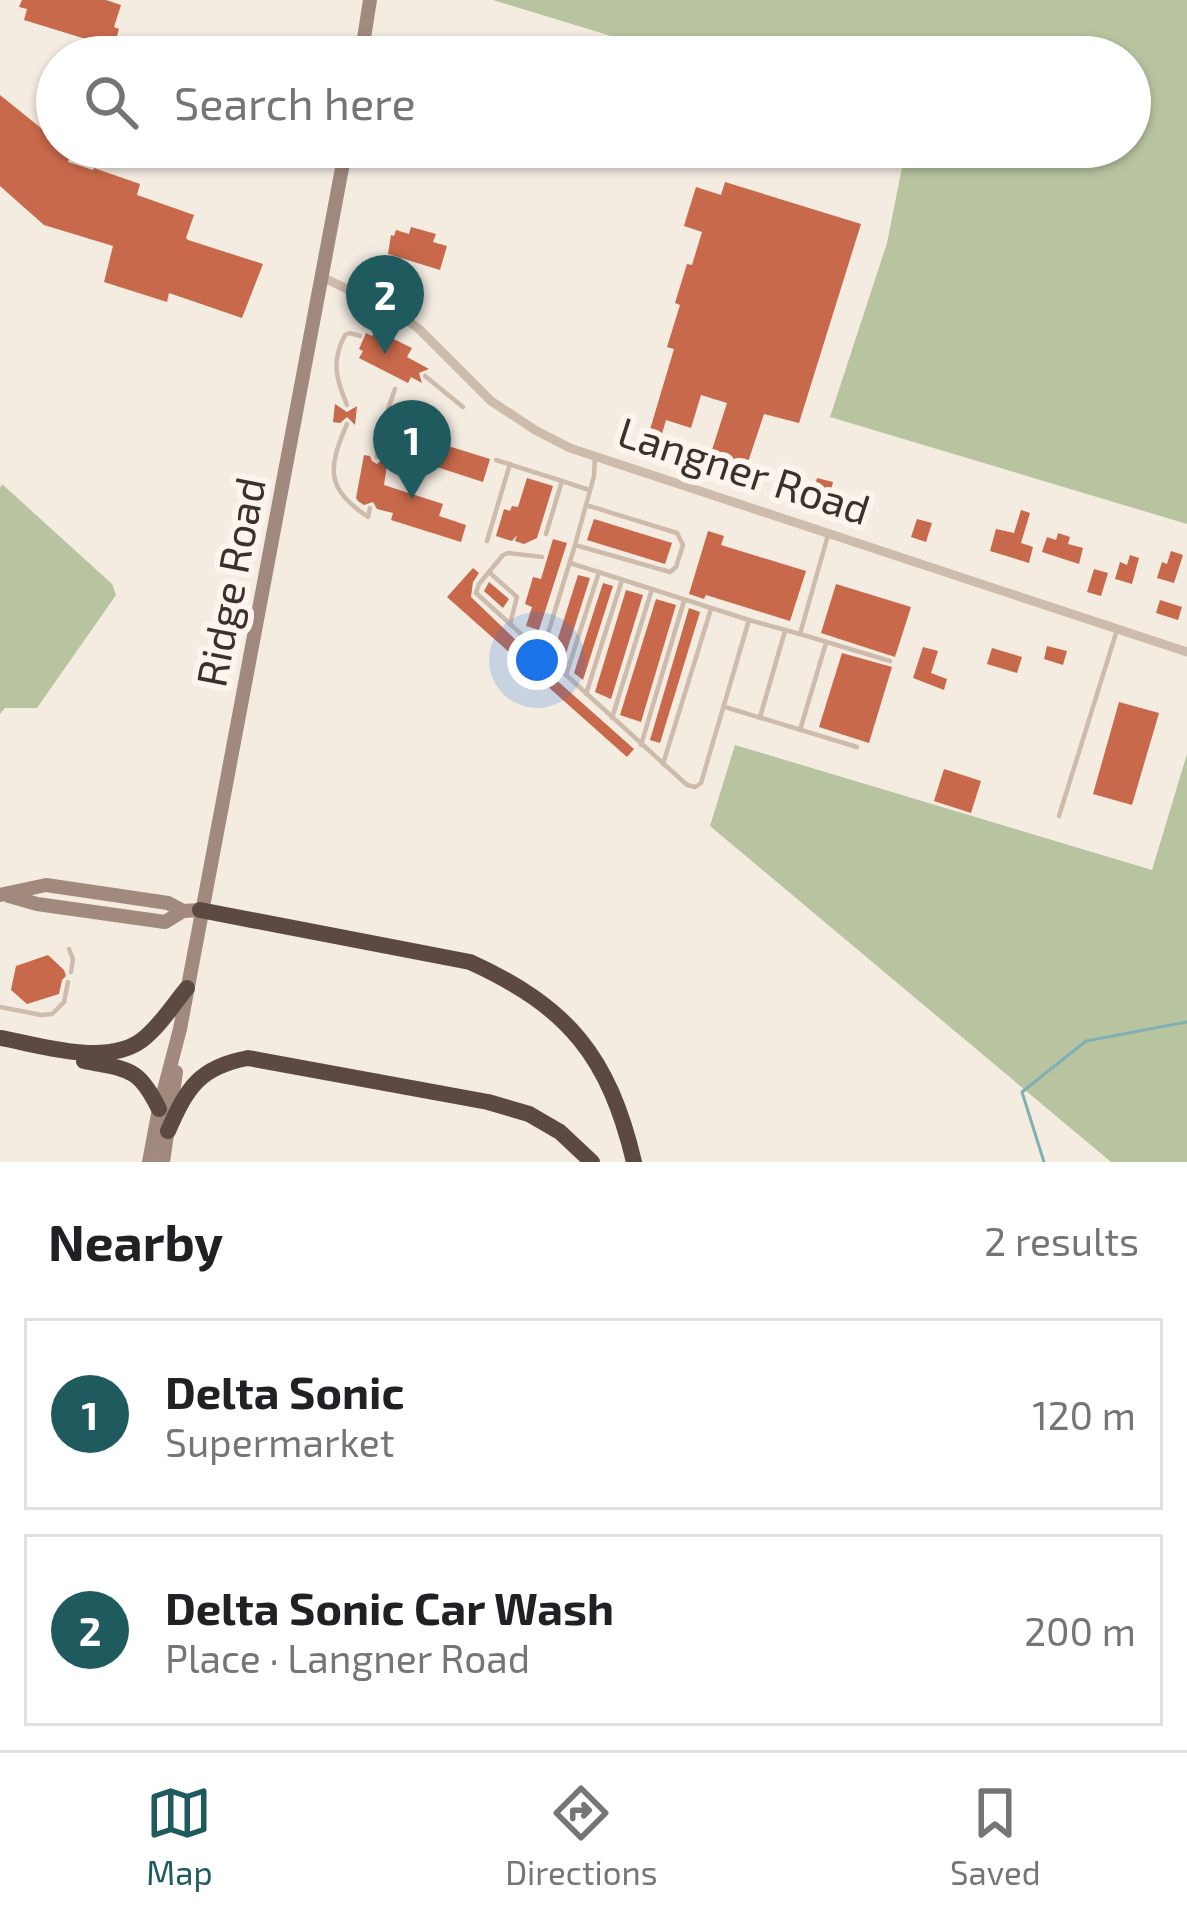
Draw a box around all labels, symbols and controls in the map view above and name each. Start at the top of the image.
search box [36,36,1151,168]
icon: search [78,69,144,135]
text: Search here [174,75,416,129]
pin: 2 [346,255,424,354]
pin: 1 [373,400,451,499]
street label: Langner Road [613,405,877,533]
street label: Ridge Road [184,473,274,691]
your location [507,630,567,690]
text: Nearby [48,1210,223,1271]
text: 2 results [984,1217,1139,1264]
text: Delta Sonic [165,1364,404,1418]
text: 1 [82,1391,98,1438]
text: 120 m [1032,1391,1136,1438]
text: Supermarket [165,1418,395,1465]
text: Delta Sonic Car Wash [165,1580,614,1634]
text: 2 [79,1607,101,1654]
text: 200 m [1024,1607,1136,1654]
text: Place · Langner Road [165,1634,530,1681]
tab: Map [146,1780,213,1892]
tab: Directions [505,1780,657,1892]
tab: Saved [950,1780,1041,1892]

